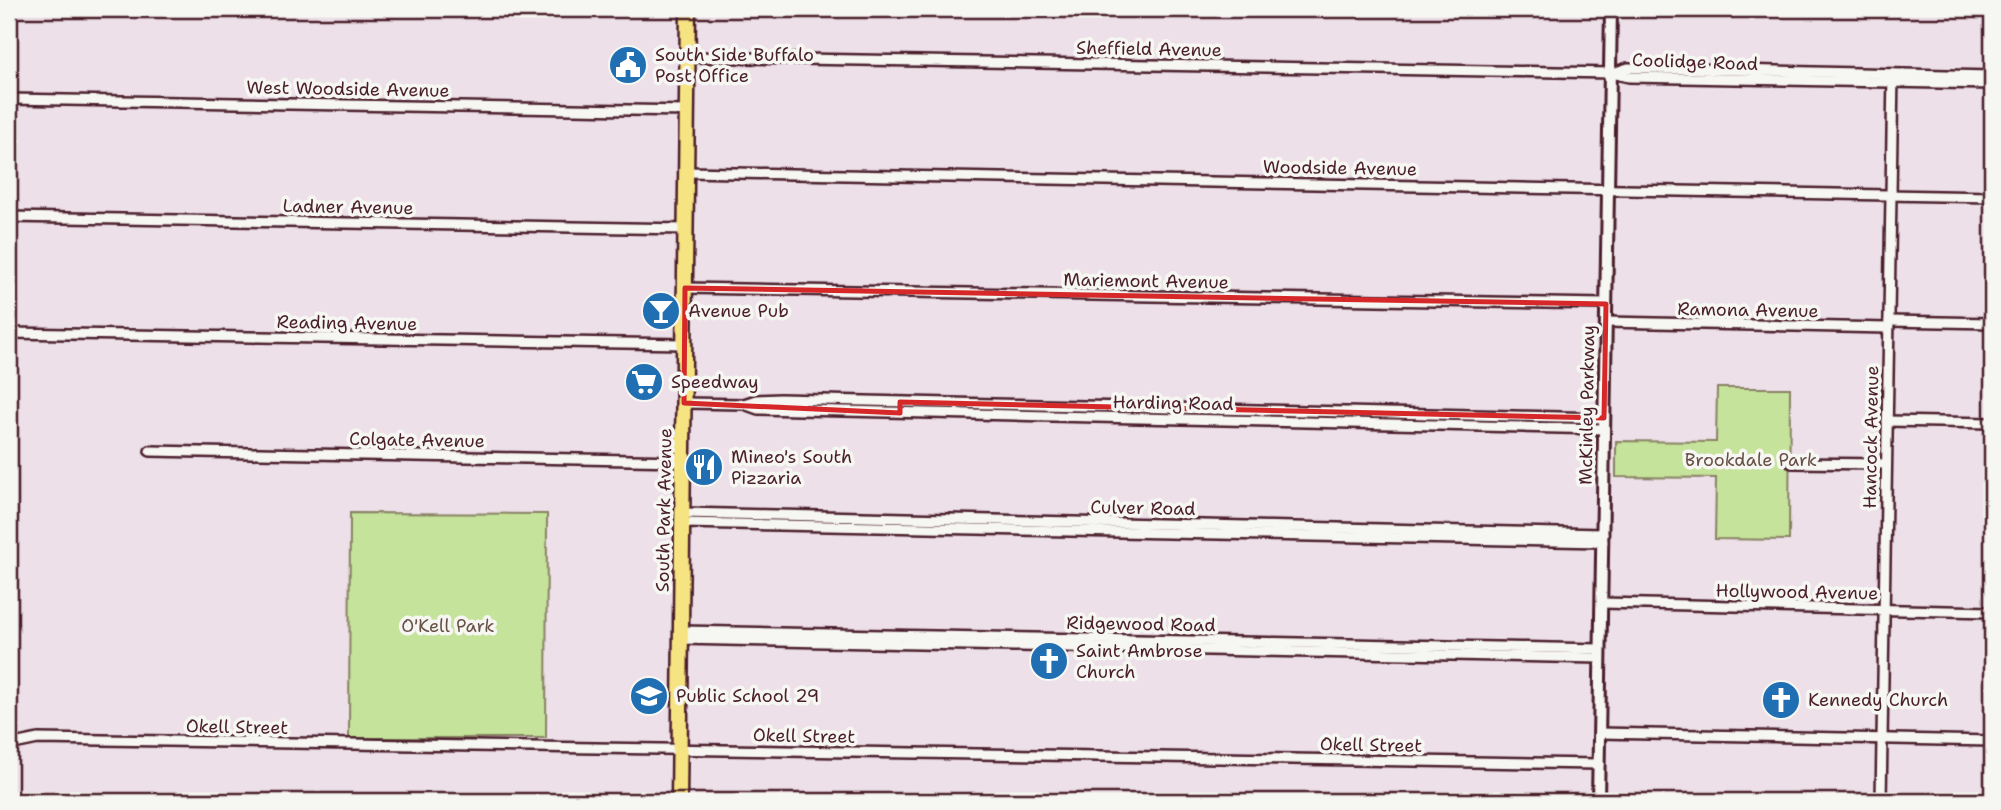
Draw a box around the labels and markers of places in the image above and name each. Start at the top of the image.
place label: South Side Buffalo Post Office [655,43,814,88]
public building icon: South Side Buffalo Post Office [607,44,649,86]
bar icon: Avenue Pub [640,290,682,332]
place label: Avenue Pub [688,299,789,323]
supermarket icon: Speedway [623,361,665,403]
place label: Speedway [671,370,759,394]
place label: Mineo's South Pizzaria [731,445,852,490]
restaurant icon: Mineo's South Pizzaria [683,446,725,488]
place label: Saint Ambrose Church [1076,639,1203,684]
church icon: Saint Ambrose Church [1028,640,1070,682]
school or university icon: Public School 29 [628,675,670,717]
church icon: Kennedy Church [1760,679,1802,721]
place label: Public School 29 [676,684,819,708]
place label: Kennedy Church [1808,688,1948,712]

